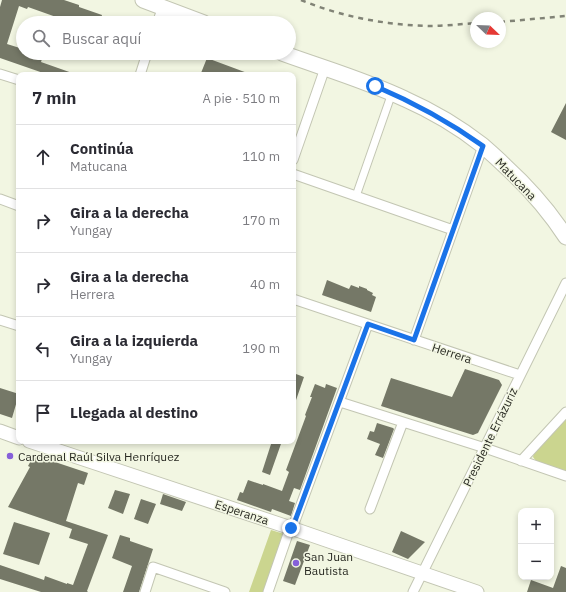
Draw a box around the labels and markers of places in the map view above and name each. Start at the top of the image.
place label: Cardenal Raúl Silva Henríquez [18,449,180,464]
marker: Cardenal Raúl Silva Henríquez [5,451,15,461]
place label: San Juan Bautista [304,549,353,578]
marker: San Juan Bautista [291,558,301,568]

